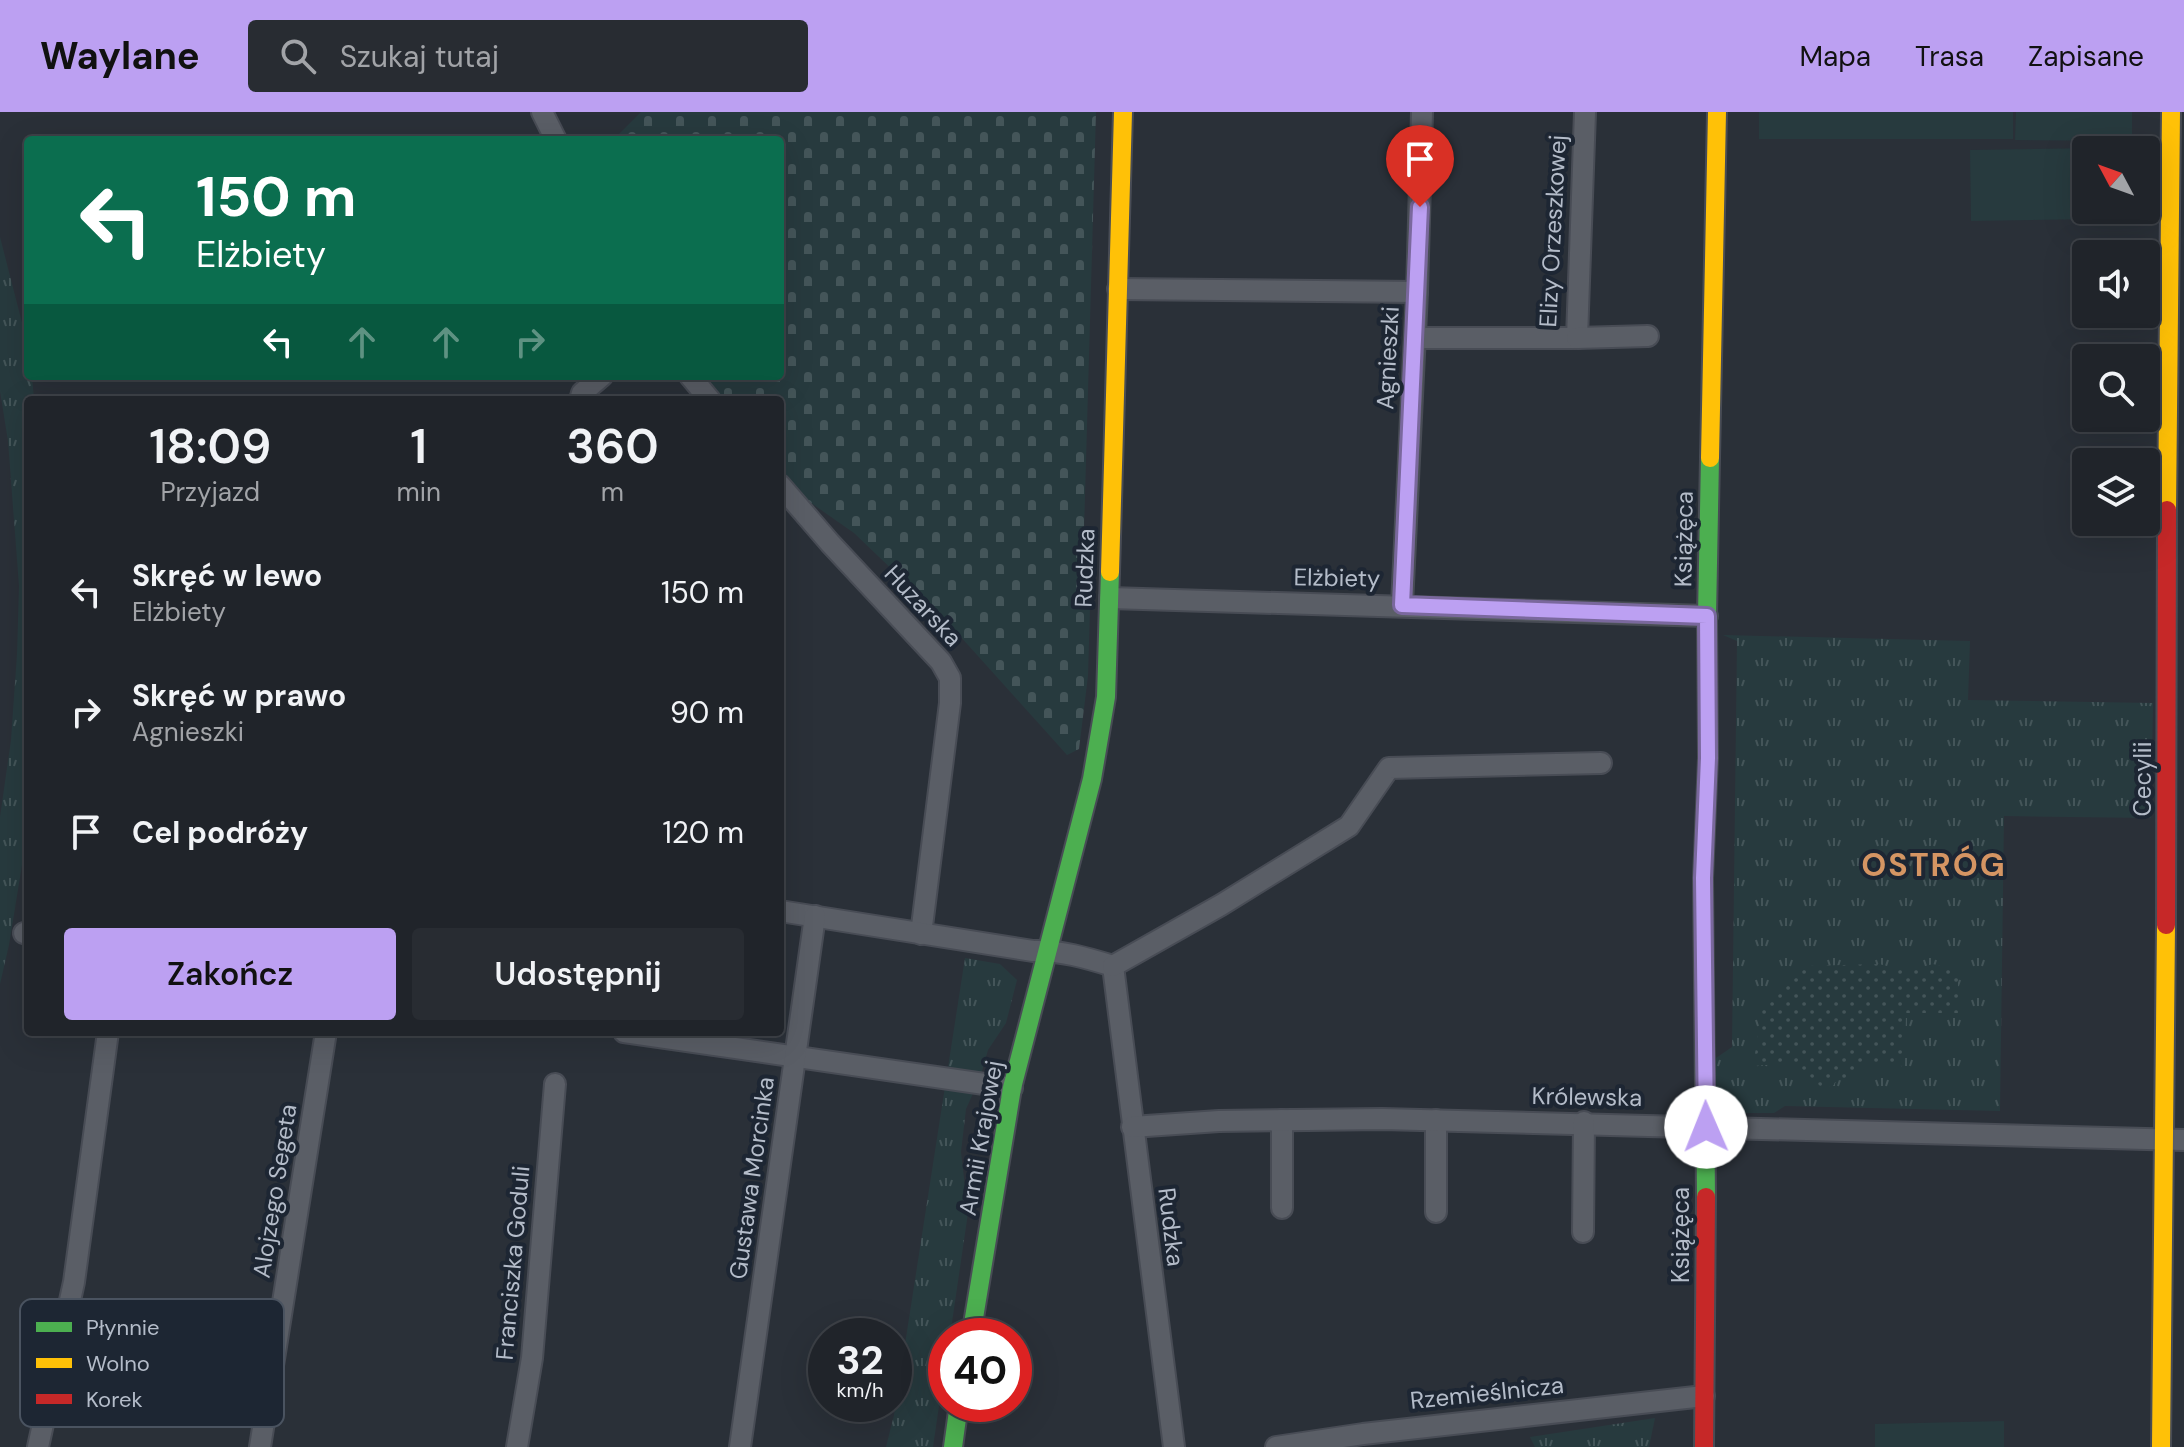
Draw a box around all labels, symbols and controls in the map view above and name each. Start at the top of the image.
search box [248,20,808,92]
text: Waylane [40,31,200,81]
icon: search [276,34,320,78]
text: Szukaj tutaj [340,37,499,76]
text: Mapa [1800,38,1871,75]
text: Trasa [1915,38,1984,75]
text: Zapisane [2028,38,2144,75]
pin [1386,125,1454,207]
street label: Elizy Orzeszkowej [1532,134,1573,328]
north arrow [2072,136,2160,224]
map controls [2072,136,2160,536]
icon: arrive [1398,137,1442,181]
text: 150 m [196,160,357,233]
icon: left [64,168,168,272]
text: Elżbiety [196,231,326,278]
button: sound [2072,240,2160,328]
street label: Agnieszki [1369,306,1406,410]
icon: left [256,320,300,364]
icon: ahead [340,320,384,364]
icon: ahead [424,320,468,364]
icon: right [508,320,552,364]
button: search [2072,344,2160,432]
text: 18:09 [149,415,271,478]
text: 1 [410,415,427,478]
text: 360 [566,415,659,478]
button: layers [2072,448,2160,536]
text: Przyjazd [160,475,260,509]
text: min [397,475,441,509]
text: m [601,475,624,509]
street label: Książęca [1667,491,1700,587]
street label: Rudzka [1068,528,1101,608]
text: Skręć w lewo [132,556,322,595]
street label: Huzarska [878,558,969,653]
street label: Elżbiety [1293,561,1381,594]
icon: left [64,570,108,614]
text: 150 m [661,573,744,612]
text: Elżbiety [132,595,226,629]
text: Skręć w prawo [132,676,346,715]
icon: right [64,690,108,734]
text: 90 m [670,693,744,732]
text: Agnieszki [132,715,244,749]
street label: Cecylii [2127,742,2158,816]
icon: arrive [64,810,108,854]
text: Cel podróży [132,813,308,852]
text: 120 m [662,813,744,852]
district label: OSTRÓG [1861,844,2007,886]
button: Zakończ [64,928,396,1020]
button: Udostępnij [412,928,744,1020]
street label: Armii Krajowej [952,1058,1009,1218]
street label: Gustawa Morcinka [722,1075,781,1281]
street label: Królewska [1531,1080,1643,1113]
position arrow [1664,1085,1748,1169]
street label: Alojzego Segeta [245,1102,304,1280]
street label: Franciszka Goduli [489,1165,536,1361]
street label: Rudzka [1151,1186,1192,1268]
street label: Książęca [1665,1187,1696,1283]
legend [20,1299,284,1427]
text: Płynnie [86,1313,160,1342]
speed limit sign: 40 [928,1318,1032,1422]
text: 32 [836,1334,884,1386]
text: Wolno [86,1349,150,1378]
street label: Rzemieślnicza [1409,1369,1565,1416]
text: km/h [836,1377,884,1403]
text: Korek [86,1385,142,1414]

